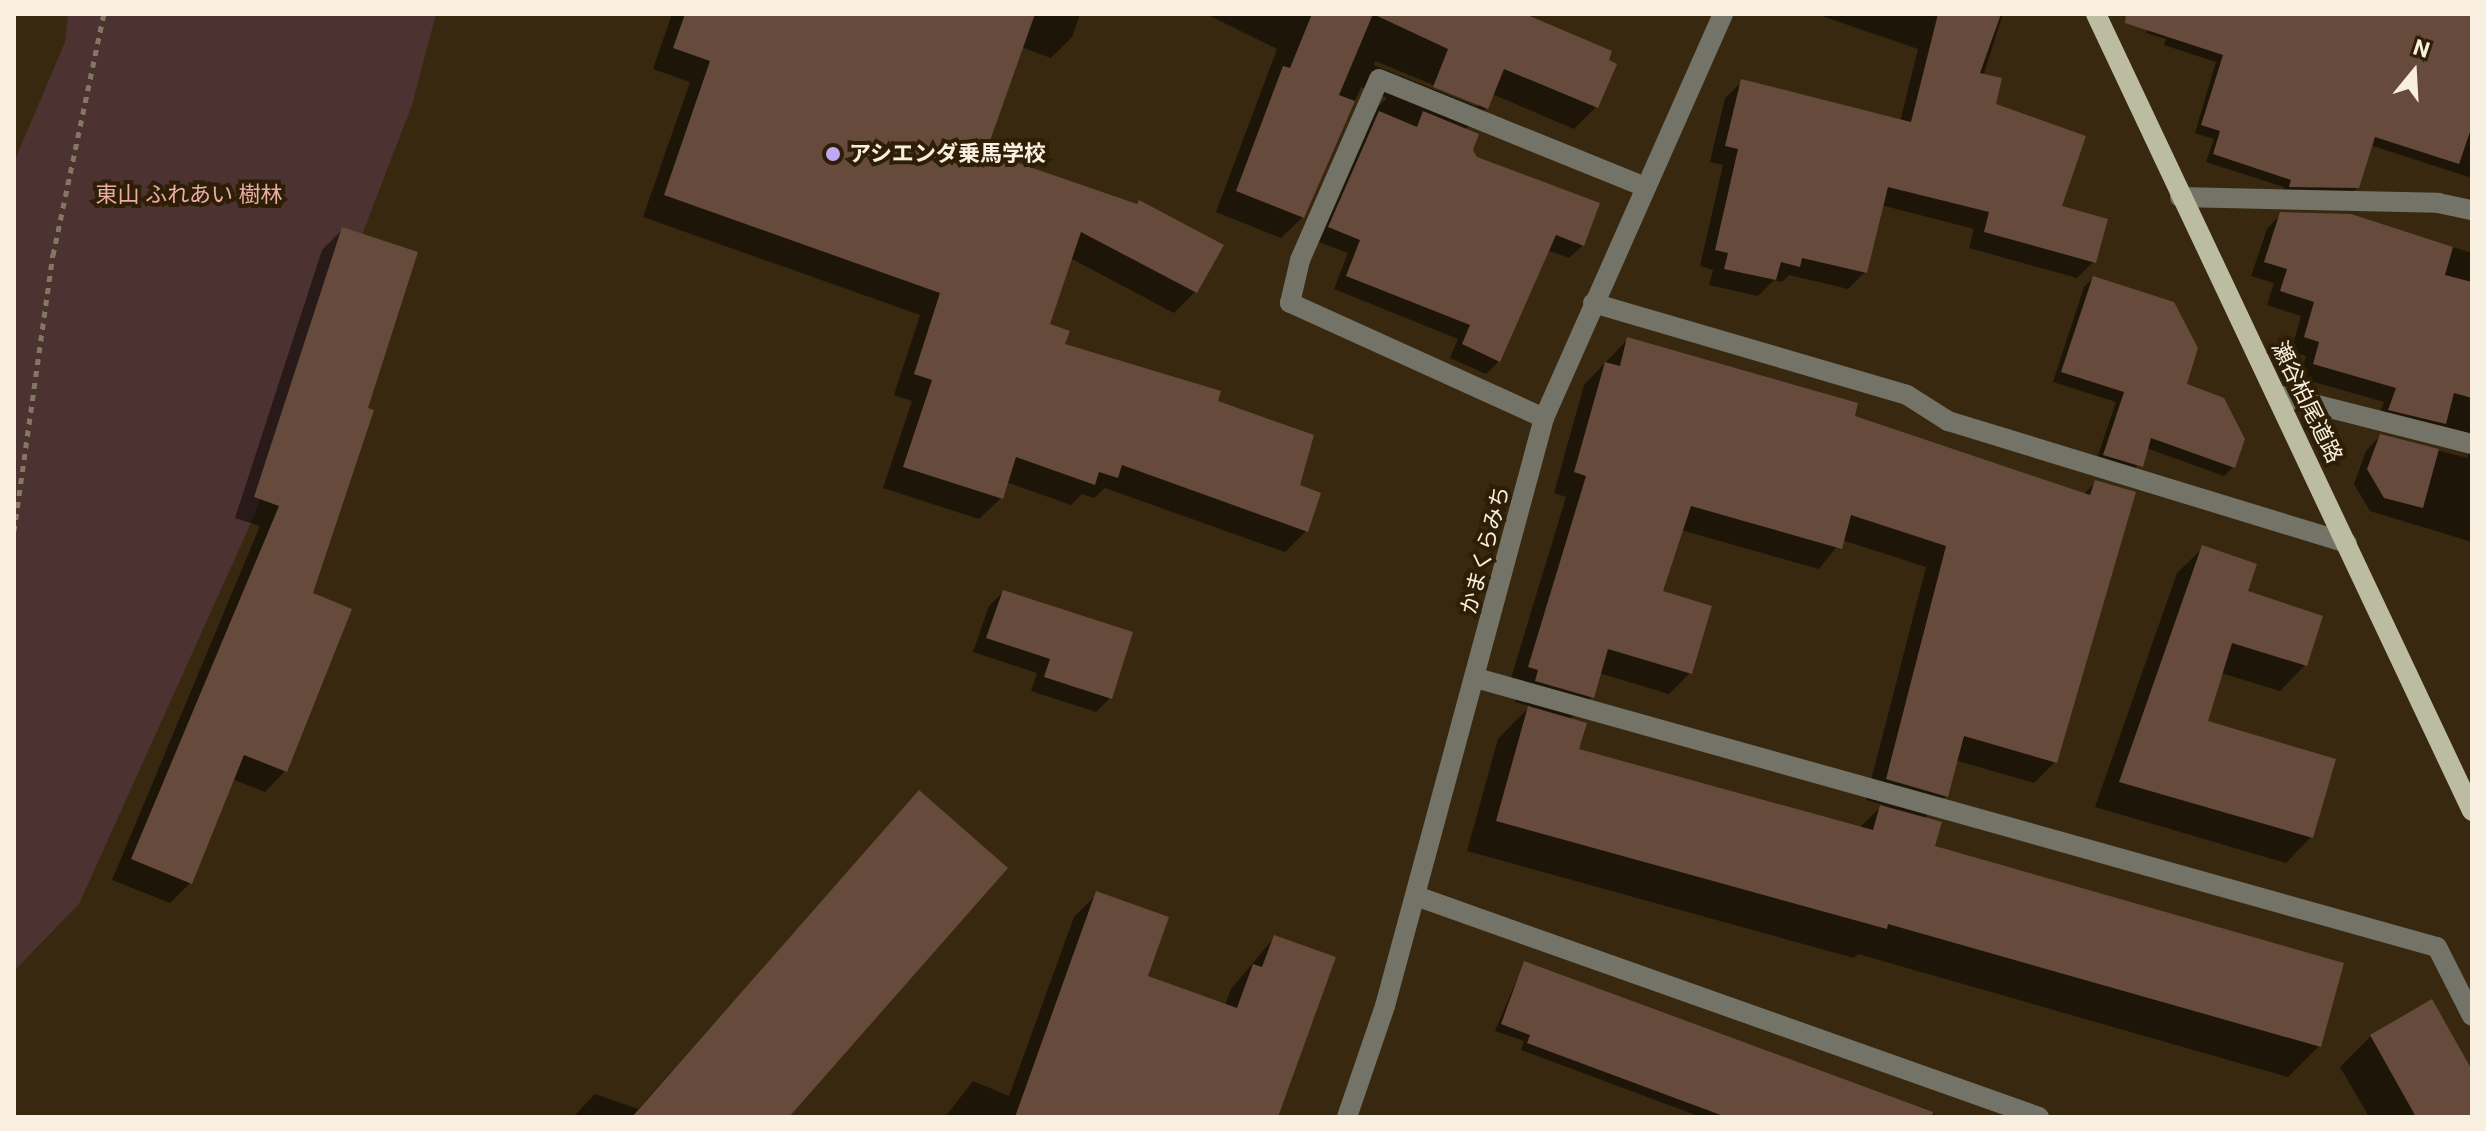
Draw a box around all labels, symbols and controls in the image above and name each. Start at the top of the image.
north arrow [2374,32,2454,112]
text: N [2410,34,2433,63]
place label: アシエンダ乗馬学校 [849,141,1047,167]
marker: アシエンダ乗馬学校 [824,145,842,163]
park label: 東山 ふれあい 樹林 [96,182,282,208]
street label: 瀬谷柏尾道路 [2266,337,2348,467]
street label: かまくらみち [1455,483,1515,617]

